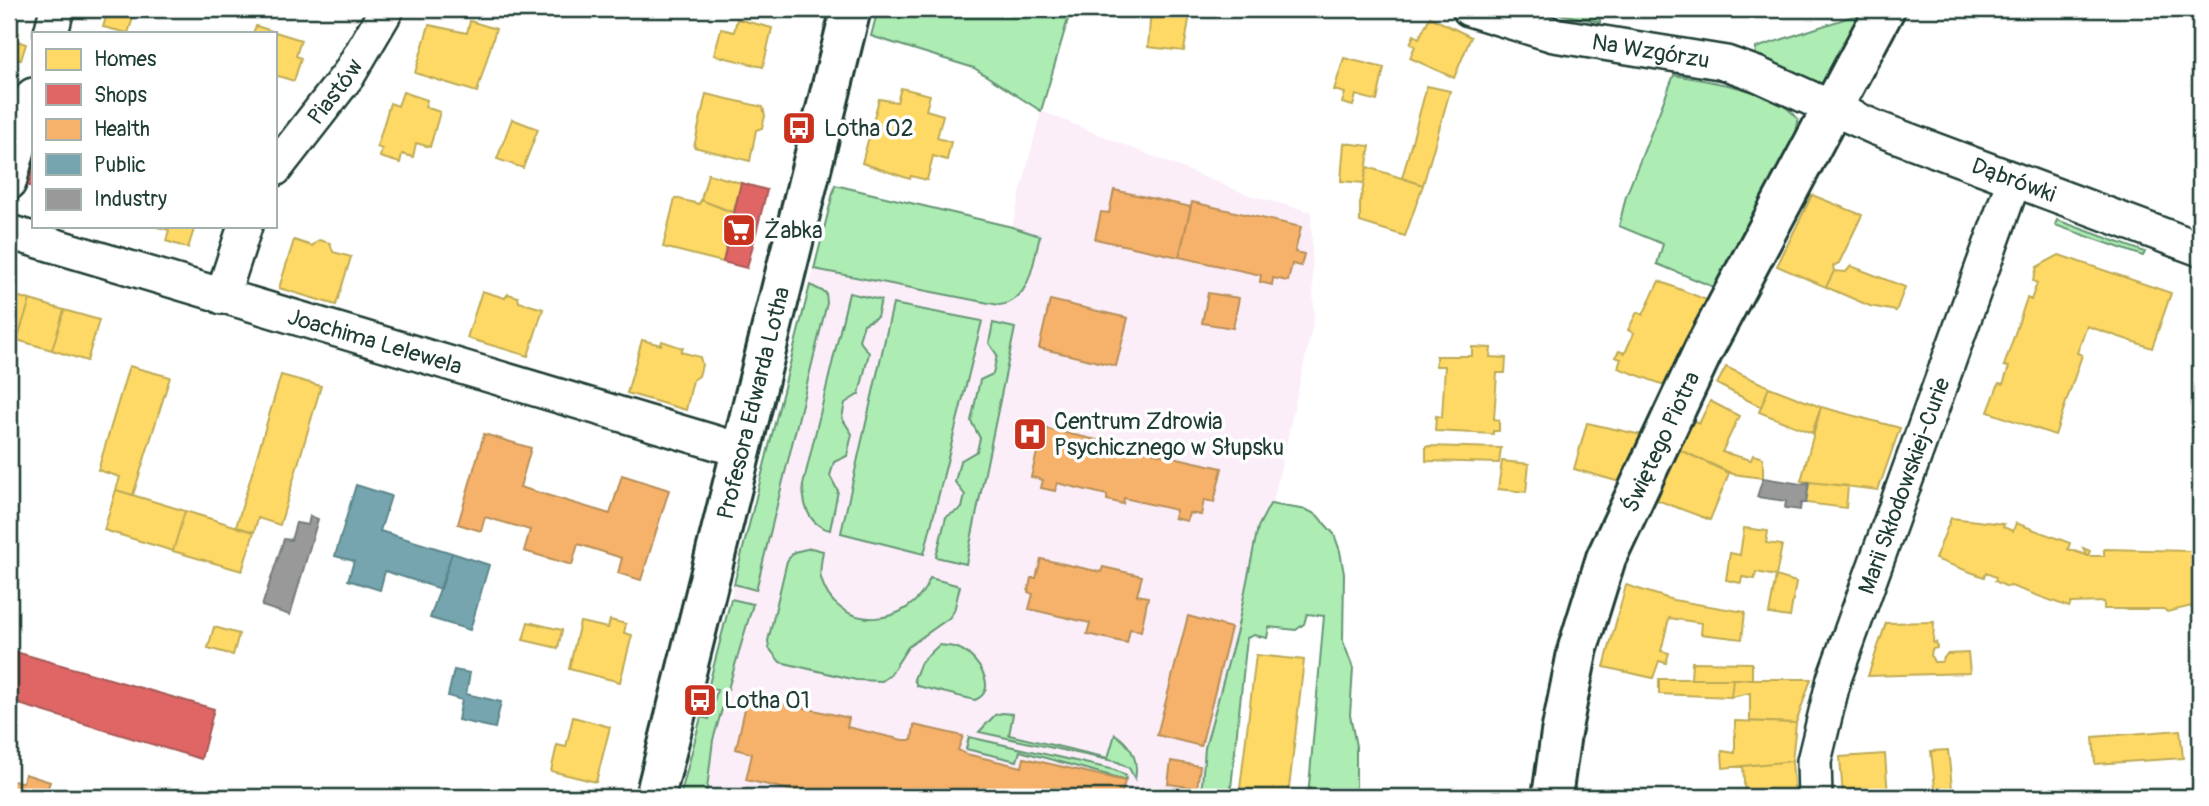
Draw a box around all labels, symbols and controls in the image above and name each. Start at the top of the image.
street label: Na Wzgórzu [1590,27,1712,75]
legend [32,32,276,228]
text: Homes [94,46,157,73]
street label: Piastów [301,53,369,130]
text: Shops [94,82,147,109]
bus stop icon: Lotha 02 [780,109,818,147]
place label: Lotha 02 [824,114,914,143]
text: Health [94,116,150,143]
street label: Dąbrówki [1968,151,2060,208]
text: Public [94,152,146,179]
text: Industry [94,186,167,213]
supermarket icon: Żabka [720,211,758,249]
place label: Żabka [764,216,823,245]
street label: Profesora Edwarda Lotha [710,284,796,522]
street label: Joachima Lelewela [284,301,466,381]
street label: Świętego Piotra [1615,367,1706,517]
street label: Marii Skłodowskiej-Curie [1851,373,1956,598]
place label: Centrum Zdrowia Psychicznego w Słupsku [1054,407,1284,462]
hospital icon: Centrum Zdrowia Psychicznego w Słupsku [1011,415,1049,453]
bus stop icon: Lotha 01 [681,681,719,719]
place label: Lotha 01 [724,686,810,715]

